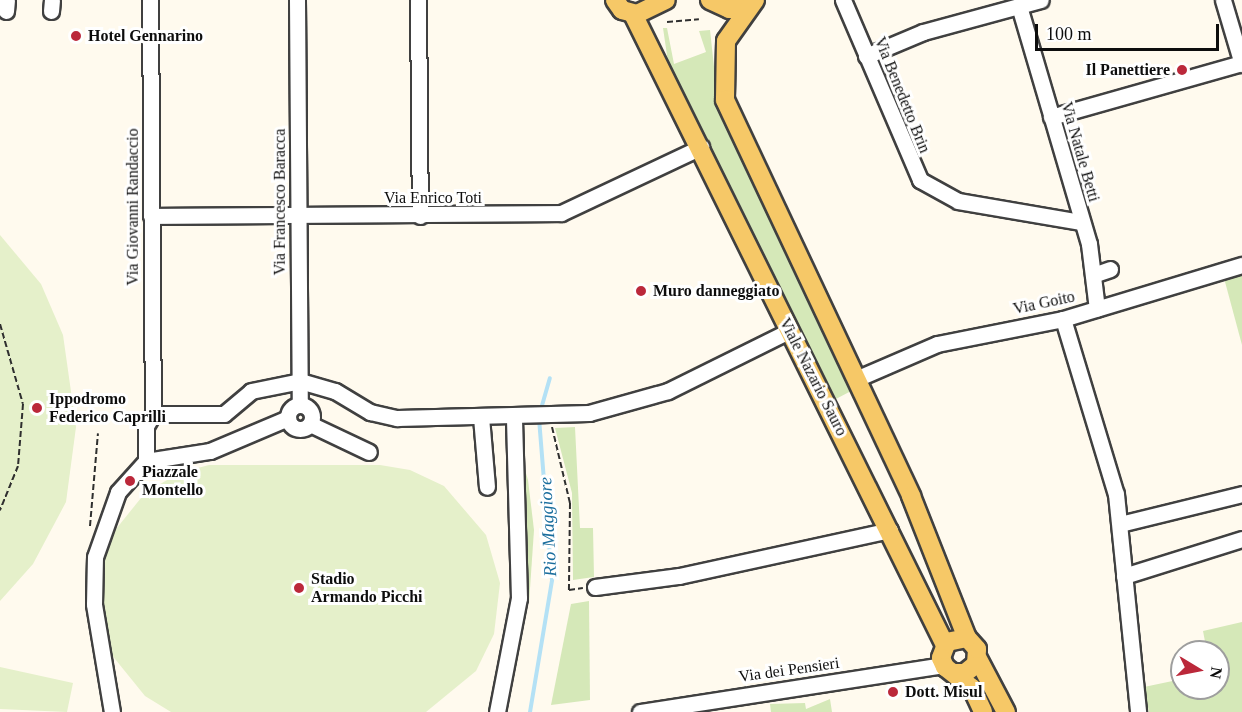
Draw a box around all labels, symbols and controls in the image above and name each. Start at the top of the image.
scale bar [1038,12,1222,50]
text: 100 m [1046,24,1092,44]
place label: Hotel Gennarino [88,26,203,46]
marker: Hotel Gennarino [69,29,83,43]
street label: Via Benedetto Brin [870,34,934,156]
place label: Il Panettiere [1085,60,1170,80]
marker: Il Panettiere [1175,63,1189,77]
street label: Via Natale Betti [1057,100,1103,204]
street label: Via Giovanni Randaccio [123,128,143,286]
street label: Via Francesco Baracca [270,129,290,275]
street label: Via Enrico Toti [384,188,482,208]
place label: Muro danneggiato [653,281,779,301]
marker: Muro danneggiato [634,284,648,298]
street label: Via Goito [1011,287,1077,319]
street label: Viale Nazario Sauro [775,315,851,439]
place label: Ippodromo Federico Caprilli [49,389,166,427]
marker: Ippodromo Federico Caprilli [30,401,44,415]
place label: Piazzale Montello [142,462,203,500]
marker: Piazzale Montello [123,474,137,488]
water label: Rio Maggiore [535,477,561,577]
place label: Stadio Armando Picchi [311,569,423,607]
marker: Stadio Armando Picchi [292,581,306,595]
north arrow [1170,640,1230,700]
street label: Via dei Pensieri [738,653,840,687]
text: N [1207,666,1226,680]
place label: Dott. Misul [905,682,982,702]
marker: Dott. Misul [886,685,900,699]

